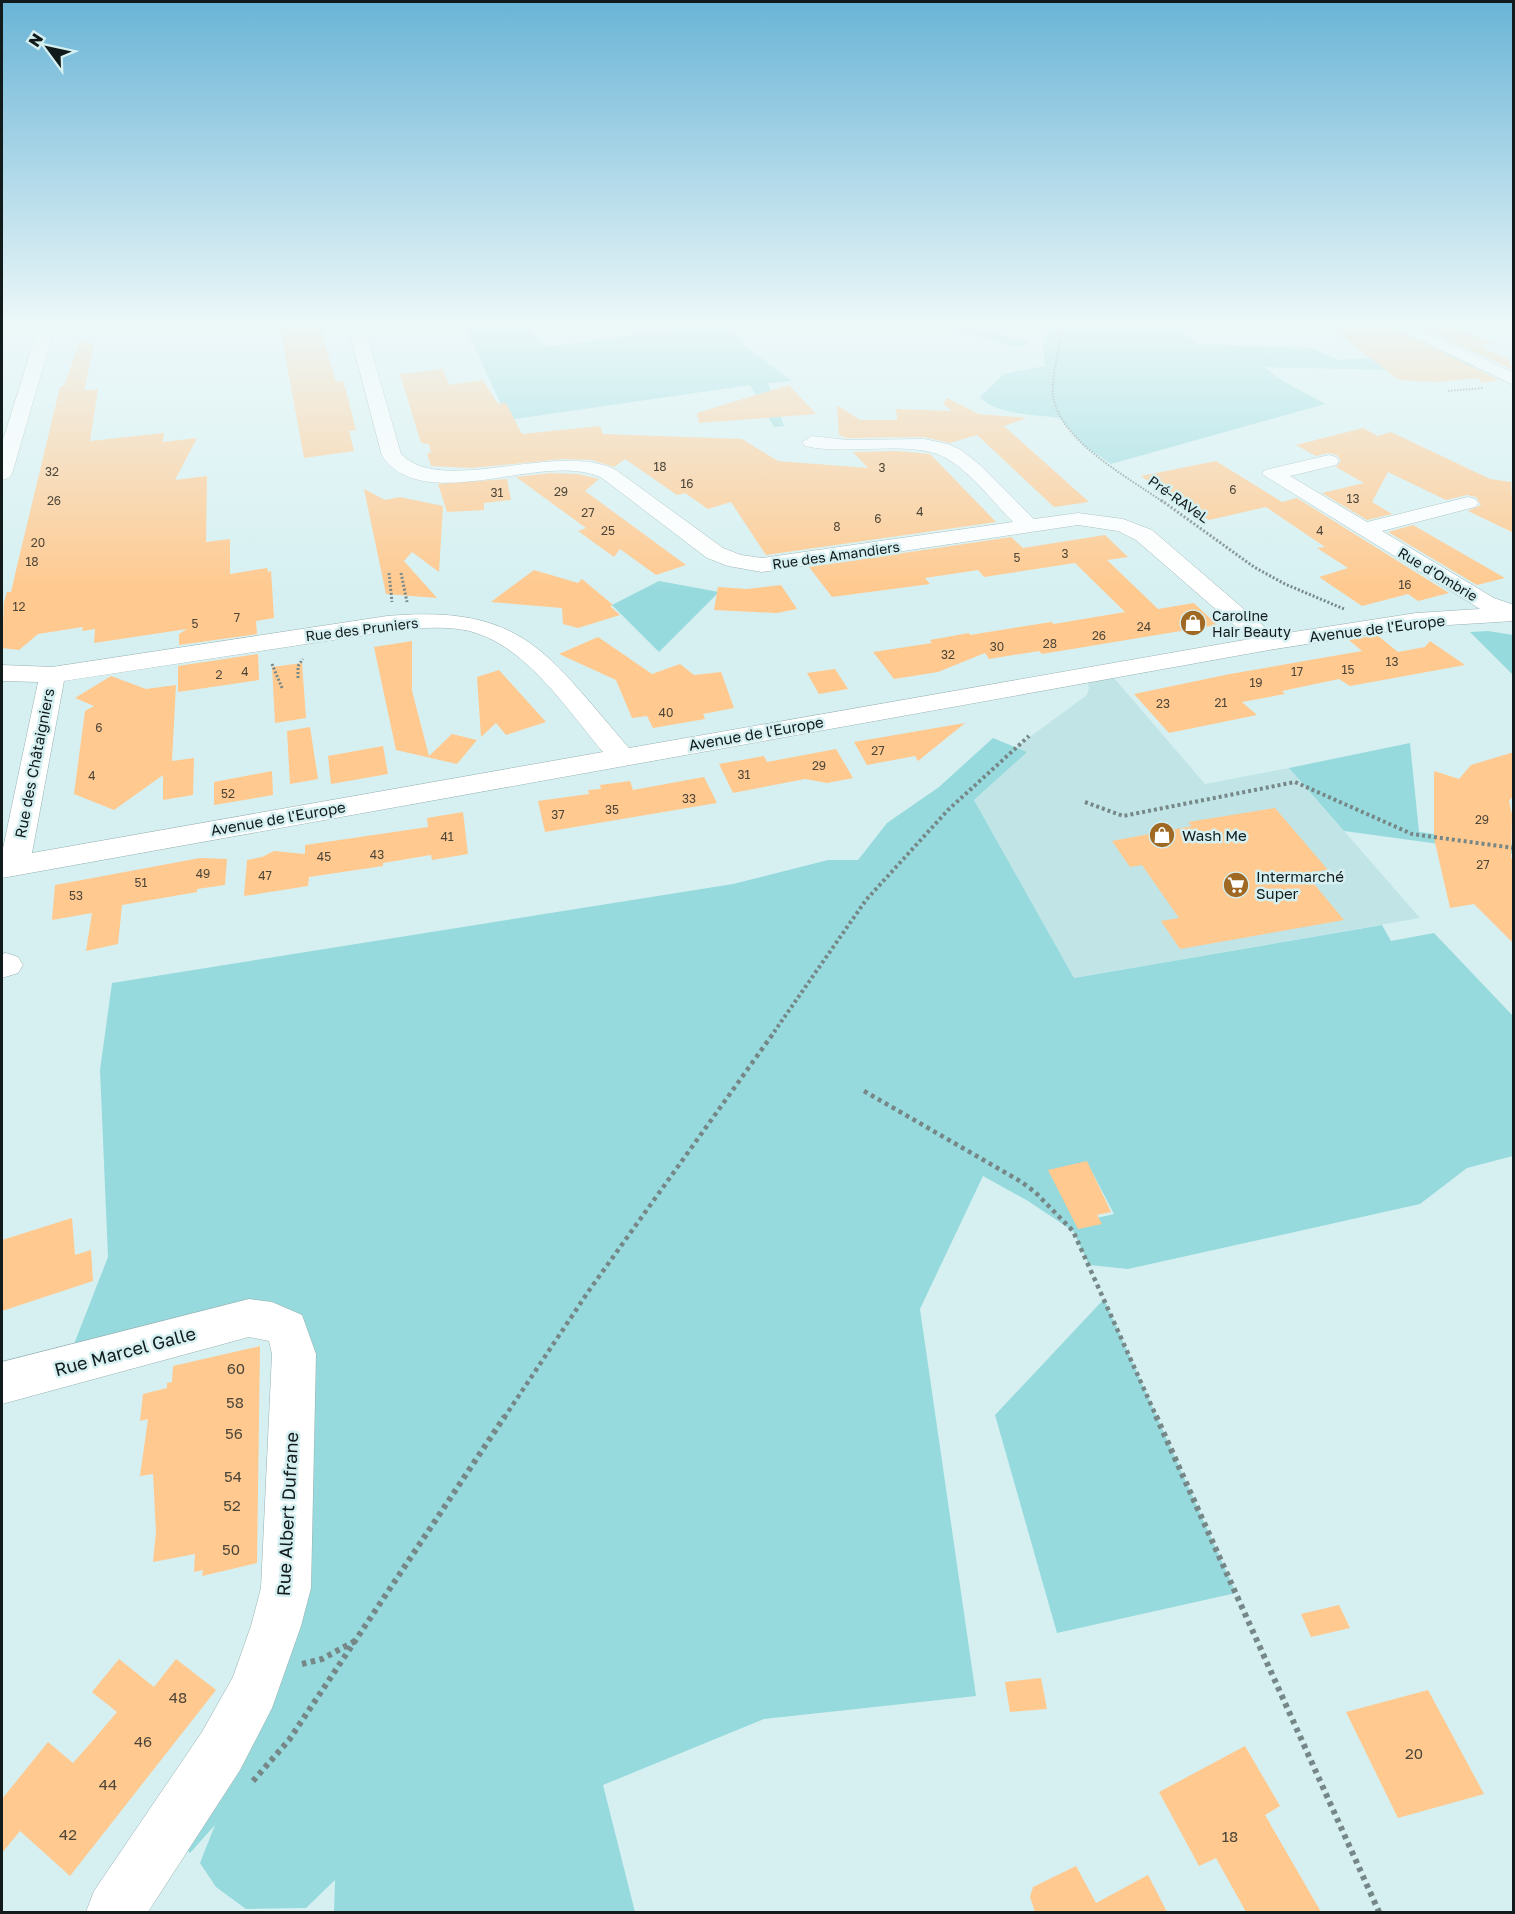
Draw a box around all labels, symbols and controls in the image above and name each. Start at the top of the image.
north arrow [18,18,78,78]
text: N [24,29,47,50]
house number: 18 [653,459,667,474]
house number: 3 [878,460,886,475]
house number: 32 [45,464,59,479]
street label: Pré-RAVeL [1145,472,1213,526]
house number: 16 [680,476,694,491]
house number: 6 [1229,482,1237,497]
house number: 29 [554,484,568,499]
house number: 31 [491,485,504,500]
house number: 13 [1347,491,1359,506]
house number: 26 [47,493,61,508]
house number: 4 [916,504,924,519]
house number: 27 [581,505,595,520]
house number: 6 [874,511,882,526]
house number: 8 [833,519,841,534]
house number: 25 [601,523,615,538]
house number: 4 [1316,523,1324,538]
house number: 20 [31,535,45,550]
street label: Rue des Amandiers [771,538,901,572]
street label: Rue d'Ombrie [1395,544,1481,604]
house number: 3 [1061,546,1069,561]
house number: 5 [1014,550,1021,565]
house number: 18 [25,554,39,569]
house number: 16 [1398,577,1412,592]
house number: 12 [13,599,25,614]
place label: Caroline Hair Beauty [1212,607,1291,640]
shop icon: Caroline Hair Beauty [1178,608,1208,638]
house number: 7 [234,610,240,625]
street label: Avenue de l'Europe [1308,611,1446,645]
street label: Rue des Pruniers [305,614,419,644]
house number: 5 [192,616,199,631]
house number: 24 [1137,619,1151,634]
house number: 26 [1092,628,1106,643]
house number: 28 [1043,636,1057,651]
house number: 30 [990,639,1004,654]
house number: 32 [941,647,955,662]
house number: 13 [1386,654,1398,669]
house number: 15 [1342,662,1354,677]
house number: 4 [241,664,249,679]
house number: 17 [1291,664,1303,679]
house number: 2 [216,667,223,682]
house number: 19 [1249,675,1263,690]
street label: Rue des Châtaigniers [11,687,57,839]
house number: 21 [1215,695,1228,710]
house number: 23 [1156,696,1170,711]
house number: 40 [659,705,673,720]
street label: Avenue de l'Europe [687,712,825,754]
house number: 6 [95,720,103,735]
house number: 27 [871,743,885,758]
house number: 29 [812,758,826,773]
house number: 31 [738,767,751,782]
house number: 4 [88,768,96,783]
house number: 52 [221,786,235,801]
house number: 33 [682,791,696,806]
street label: Avenue de l'Europe [209,797,347,839]
house number: 35 [605,802,619,817]
house number: 37 [551,807,565,822]
house number: 29 [1475,812,1489,827]
shop icon: Wash Me [1147,820,1177,850]
place label: Wash Me [1182,826,1247,844]
house number: 41 [440,829,454,844]
house number: 43 [370,847,384,862]
house number: 45 [317,849,331,864]
house number: 27 [1476,857,1490,872]
house number: 49 [196,866,210,881]
place label: Intermarché Super [1256,867,1344,902]
house number: 47 [258,868,272,883]
supermarket icon: Intermarché Super [1221,870,1251,900]
house number: 51 [135,875,148,890]
house number: 53 [69,888,83,903]
street label: Rue Marcel Galle [52,1322,198,1380]
house number: 60 [227,1359,245,1377]
house number: 58 [226,1393,244,1411]
house number: 56 [225,1424,243,1442]
street label: Rue Albert Dufrane [272,1431,302,1597]
house number: 54 [224,1467,242,1485]
house number: 52 [223,1496,241,1514]
house number: 50 [222,1540,240,1558]
house number: 48 [169,1688,187,1706]
house number: 46 [134,1732,152,1750]
house number: 20 [1405,1744,1423,1762]
house number: 44 [99,1775,117,1793]
house number: 42 [59,1825,77,1843]
house number: 18 [1222,1827,1238,1845]

